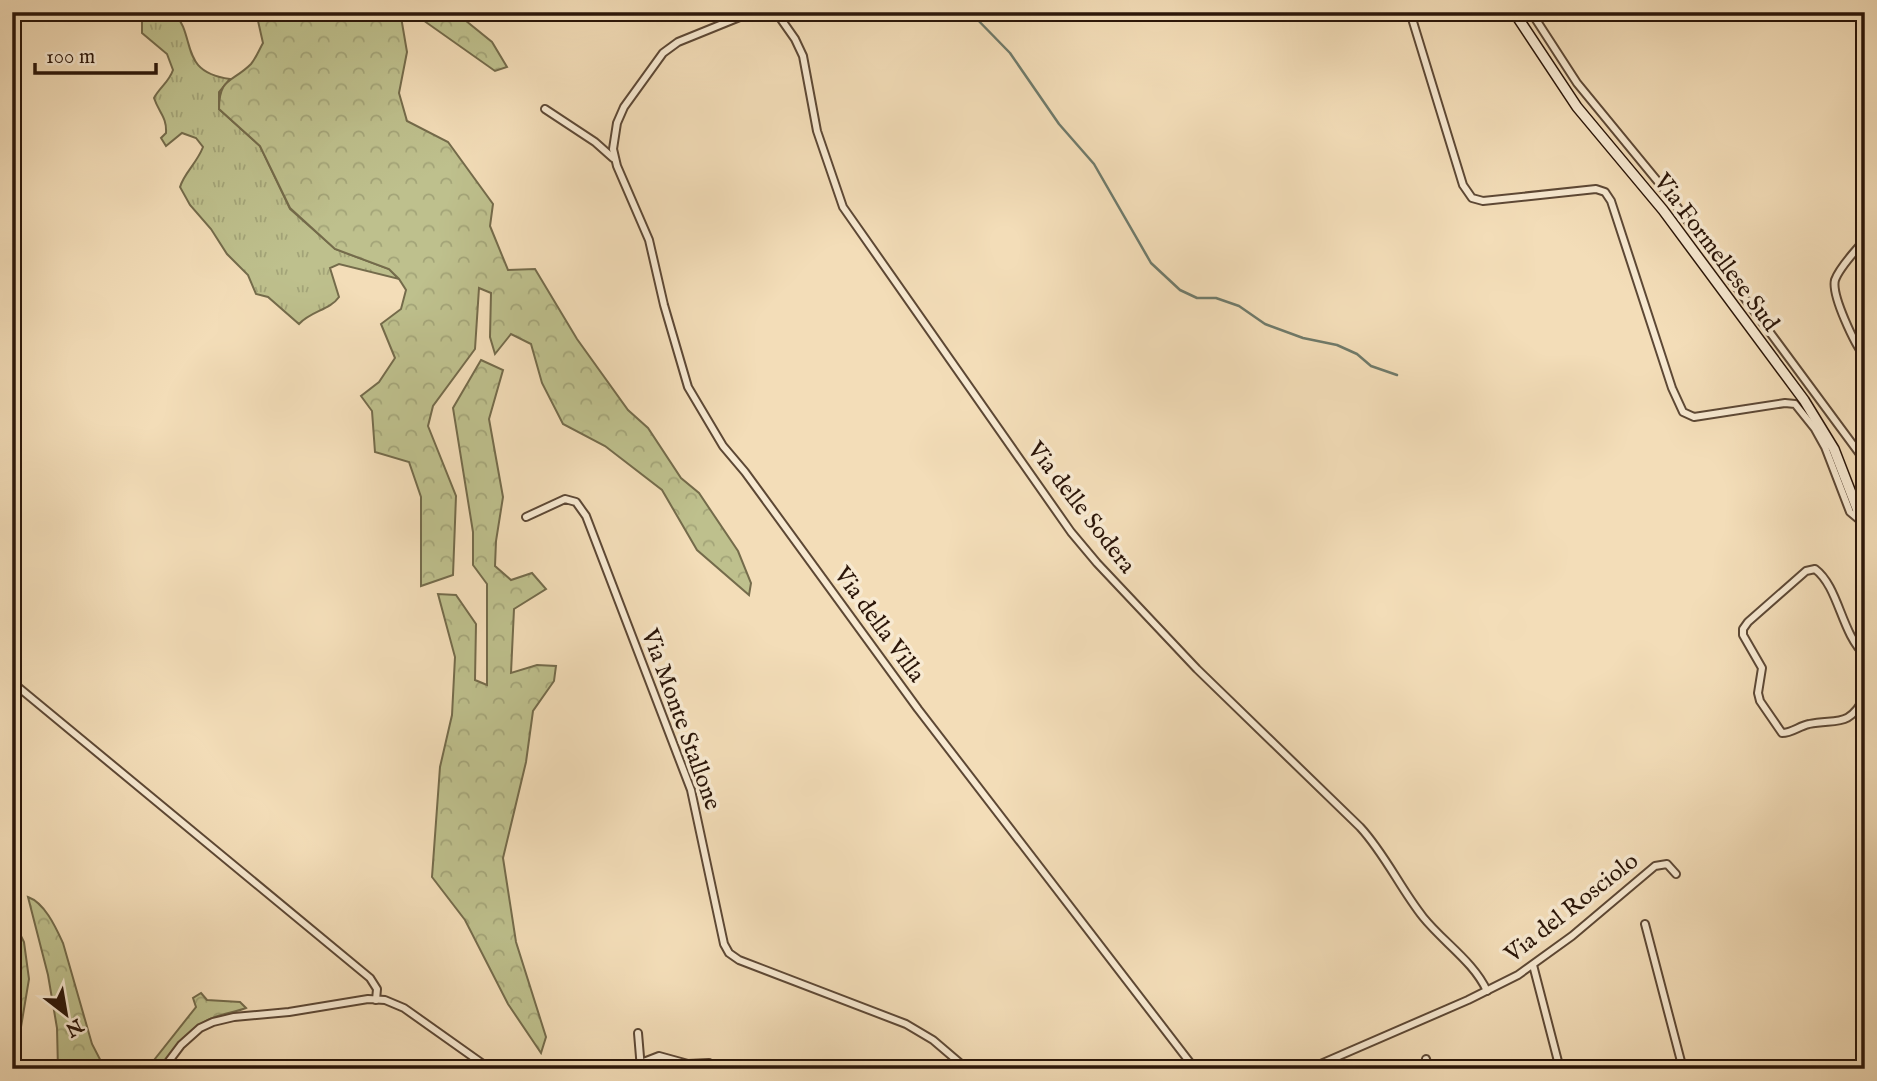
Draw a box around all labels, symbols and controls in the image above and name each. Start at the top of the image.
scale bar [35,32,156,76]
text: 100 m [46,44,95,71]
street label: Via Formellese Sud [1646,167,1786,338]
street label: Via delle Sodera [1019,435,1142,581]
street label: Via della Villa [826,560,932,689]
street label: Via Monte Stallone [633,624,728,814]
street label: Via del Rosciolo [1498,846,1645,971]
north arrow [32,979,102,1050]
text: N [60,1012,88,1042]

